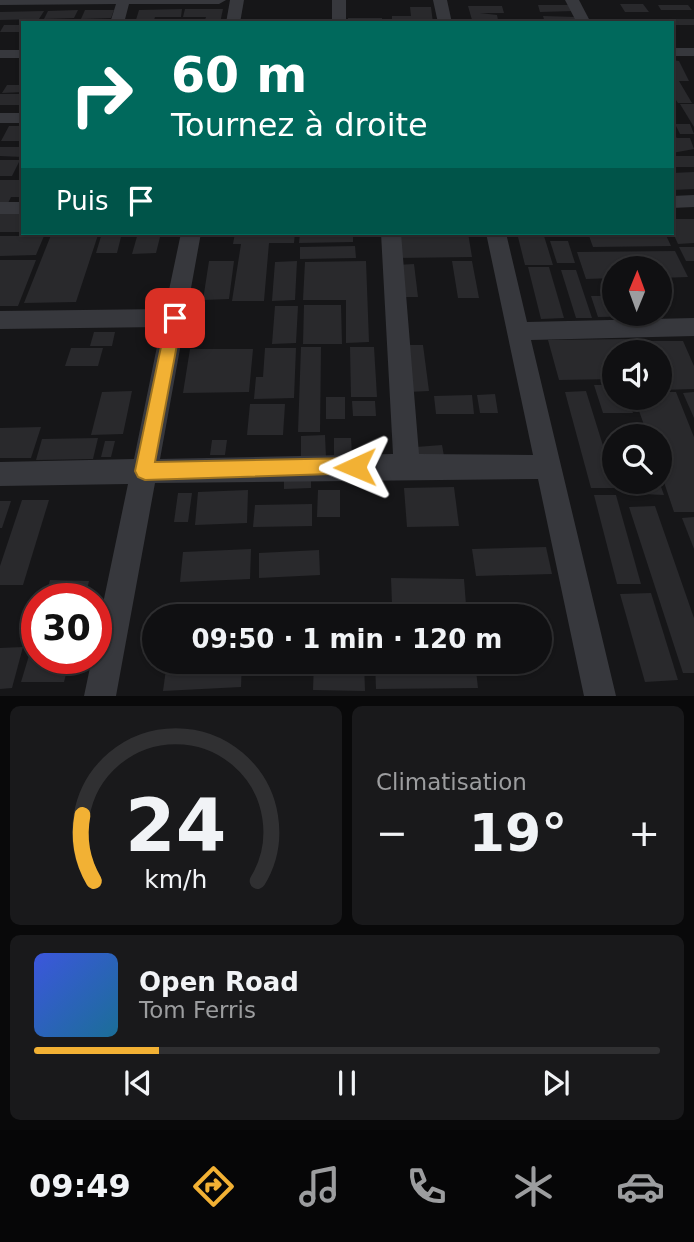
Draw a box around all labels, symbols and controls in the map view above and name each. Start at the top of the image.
text: 60 m [171,47,307,104]
icon: right [56,49,147,140]
text: Tournez à droite [171,106,428,144]
icon: arrive [122,182,160,220]
text: Puis [56,186,108,216]
north arrow [602,256,672,326]
map controls [602,256,672,494]
pin [145,288,205,348]
icon: arrive [156,299,194,337]
button: sound [602,340,672,410]
button: search [602,424,672,494]
position arrow [318,430,392,504]
speed limit sign: 30 [21,583,112,674]
text: 09:50 · 1 min · 120 m [192,624,502,654]
text: Climatisation [376,769,527,795]
text: 24 [125,784,227,869]
text: 19° [469,803,567,863]
text: − [376,811,408,855]
text: + [628,811,660,855]
text: km/h [144,865,208,894]
text: Open Road [139,967,299,997]
text: Tom Ferris [139,997,256,1023]
icon: previous [119,1064,157,1102]
icon: pause [328,1064,366,1102]
icon: next [537,1064,575,1102]
icon: directions [189,1162,238,1211]
icon: music [295,1162,344,1211]
icon: phone [402,1162,451,1211]
icon: climate [509,1162,558,1211]
icon: car [616,1162,665,1211]
text: 09:49 [29,1167,131,1205]

